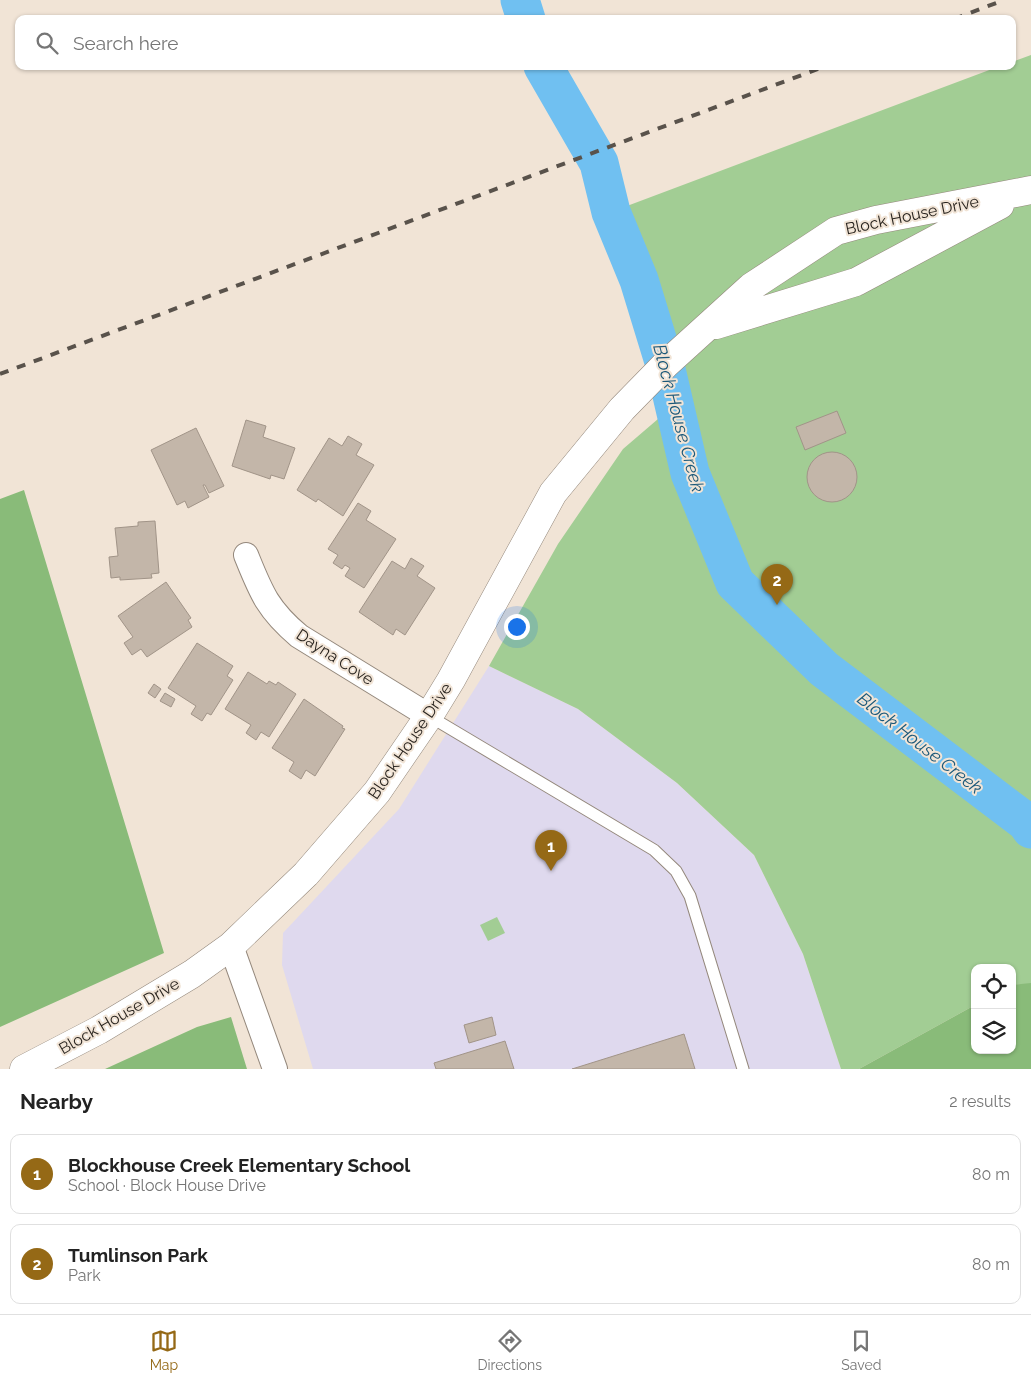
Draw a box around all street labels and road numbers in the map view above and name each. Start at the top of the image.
street label: Block House Drive [844,192,980,238]
street label: Dayna Cove [293,625,377,689]
street label: Block House Drive [364,679,456,803]
street label: Block House Drive [55,974,183,1058]

